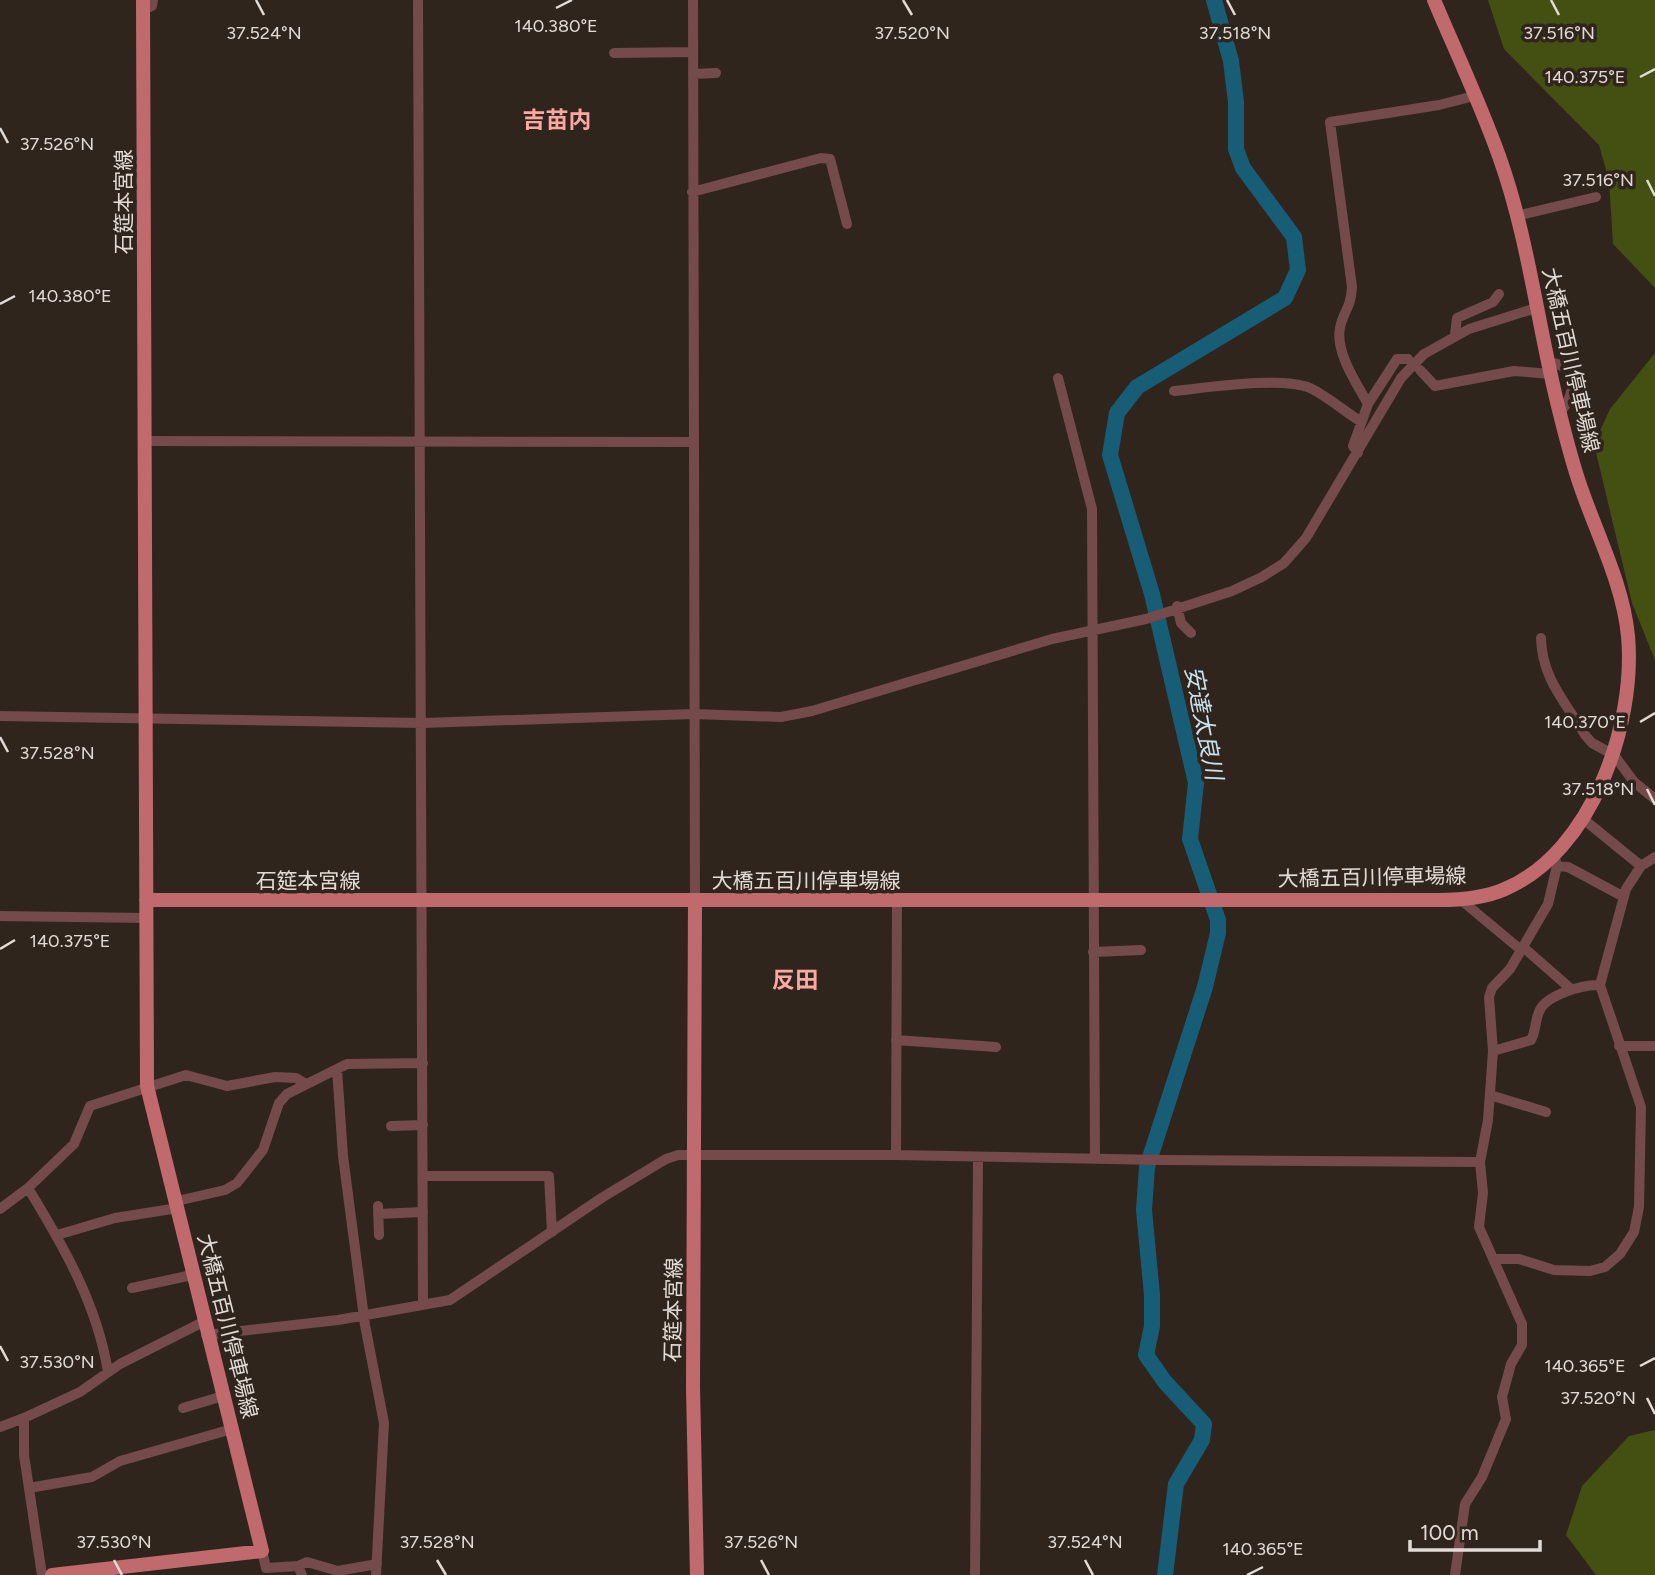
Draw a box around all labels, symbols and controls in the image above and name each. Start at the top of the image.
text: 140.380°E [514,15,598,37]
text: 37.524°N [226,22,302,44]
text: 37.520°N [874,22,950,44]
text: 37.518°N [1199,22,1271,44]
text: 37.516°N [1523,22,1595,44]
text: 140.375°E [1545,66,1626,88]
district label: 吉苗内 [523,106,592,134]
text: 37.526°N [20,133,94,155]
street label: 石筵本宮線 [111,150,136,255]
text: 37.516°N [1562,169,1634,191]
street label: 大橋五百川停車場線 [1538,265,1604,455]
text: 140.380°E [28,285,112,307]
water label: 安達太良川 [1179,664,1229,785]
text: 140.370°E [1544,711,1626,733]
text: 37.528°N [19,742,95,764]
text: 37.518°N [1562,778,1634,800]
street label: 大橋五百川停車場線 [1277,863,1467,891]
street label: 石筵本宮線 [256,868,361,893]
street label: 大橋五百川停車場線 [712,868,901,893]
text: 140.375°E [30,930,111,952]
district label: 反田 [772,966,818,994]
street label: 大橋五百川停車場線 [193,1231,263,1421]
street label: 石筵本宮線 [660,1257,686,1363]
text: 37.530°N [19,1351,95,1373]
text: 140.365°E [1544,1355,1626,1377]
text: 37.520°N [1560,1387,1636,1409]
scale bar [1410,1508,1540,1552]
text: 100 m [1420,1520,1479,1545]
text: 37.530°N [76,1531,152,1553]
text: 37.528°N [399,1531,475,1553]
text: 37.526°N [724,1531,798,1553]
text: 37.524°N [1047,1531,1123,1553]
text: 140.365°E [1222,1538,1304,1560]

